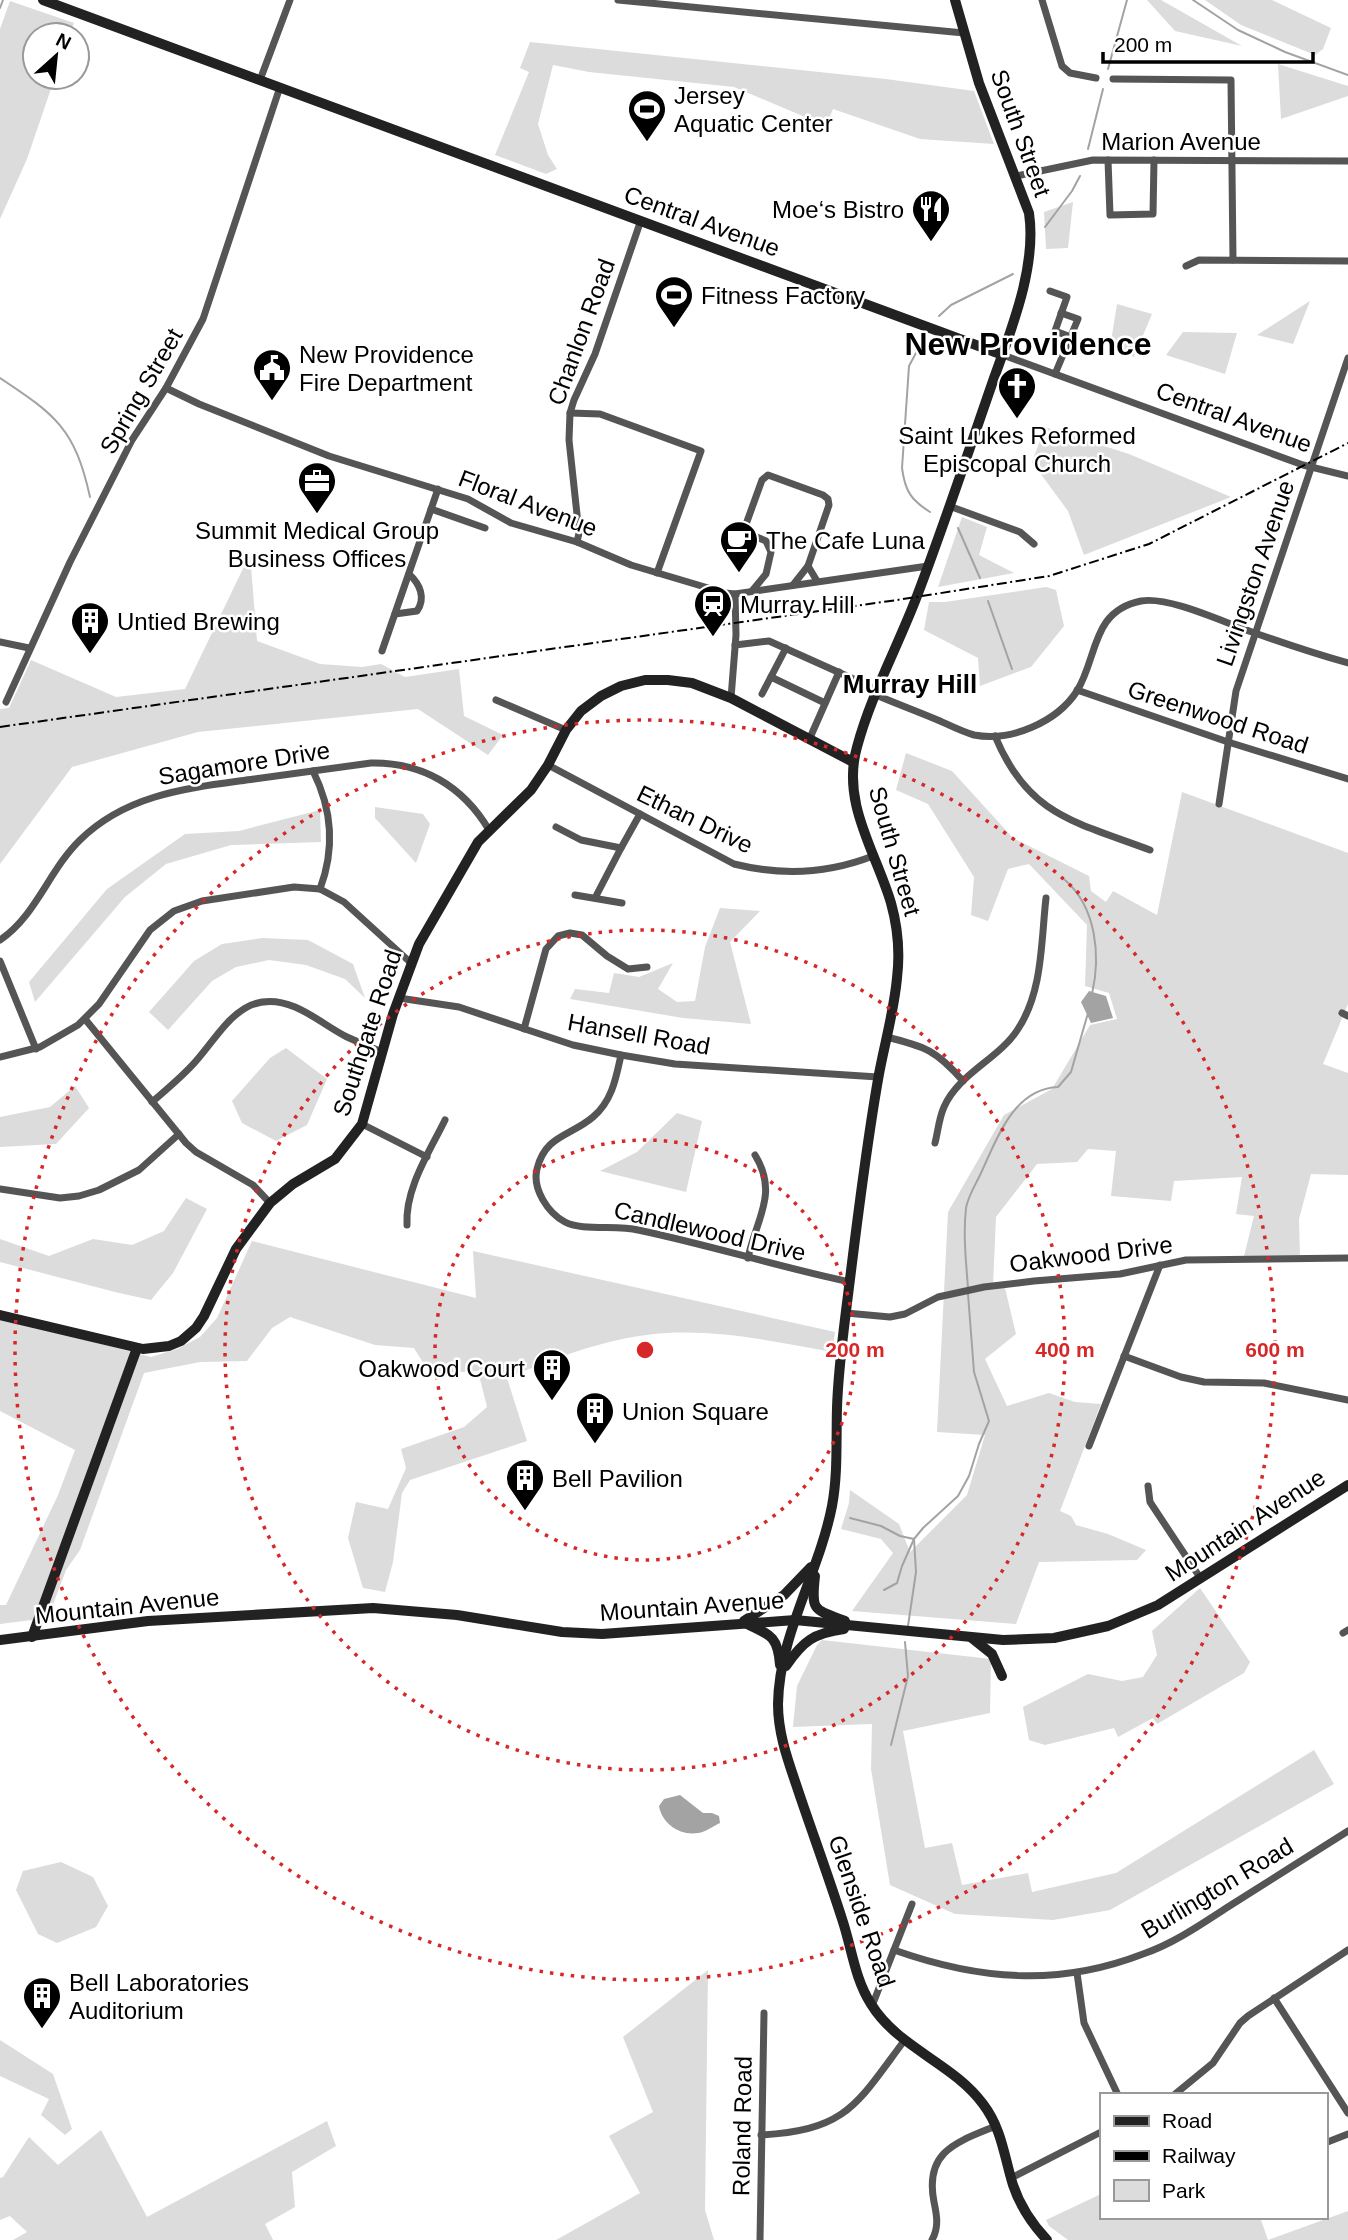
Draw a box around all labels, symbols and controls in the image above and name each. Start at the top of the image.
north arrow [21,21,91,91]
scale bar [1103,21,1313,65]
text: N [53,29,74,54]
text: 200 m [1114,33,1172,56]
street label: South Street [985,66,1057,201]
place label: Jersey Aquatic Center [674,82,833,137]
sports icon: Jersey Aquatic Center [626,88,668,143]
street label: Marion Avenue [1101,128,1261,155]
street label: Central Avenue [620,180,784,262]
restaurant icon: Moe‘s Bistro [910,188,952,243]
place label: Moe‘s Bistro [772,196,904,223]
street label: Chanlon Road [542,255,620,409]
sports icon: Fitness Factory [653,274,695,329]
place label: Fitness Factory [701,282,865,309]
street label: Spring Street [94,323,188,458]
district label: New Providence [904,326,1152,362]
place label: New Providence Fire Department [299,341,474,396]
public building icon: New Providence Fire Department [251,347,293,402]
church icon: Saint Lukes Reformed Episcopal Church [996,365,1038,420]
street label: Central Avenue [1152,376,1316,458]
place label: Saint Lukes Reformed Episcopal Church [898,422,1136,477]
office icon: Summit Medical Group Business Offices [296,460,338,515]
street label: Floral Avenue [455,464,601,542]
street label: Livingston Avenue [1211,477,1299,669]
place label: Summit Medical Group Business Offices [195,517,439,572]
cafe icon: The Cafe Luna [718,519,760,574]
place label: The Cafe Luna [766,527,925,554]
station icon: Murray Hill [692,583,734,638]
place label: Murray Hill [740,591,855,618]
building icon: Untied Brewing [69,600,111,655]
place label: Untied Brewing [117,608,280,635]
district label: Murray Hill [843,669,977,699]
street label: Greenwood Road [1124,675,1312,759]
street label: Sagamore Drive [156,736,332,790]
street label: Ethan Drive [633,779,757,859]
street label: South Street [864,783,926,919]
street label: Southgate Road [327,946,407,1120]
street label: Hansell Road [566,1008,712,1060]
street label: Candlewood Drive [611,1196,809,1266]
street label: Oakwood Drive [1008,1231,1174,1277]
centre of rings [633,1338,657,1362]
text: 200 m [825,1338,885,1361]
text: 400 m [1035,1338,1095,1361]
text: 600 m [1245,1338,1305,1361]
building icon: Oakwood Court [531,1347,573,1402]
place label: Oakwood Court [358,1355,525,1382]
building icon: Union Square [574,1390,616,1445]
place label: Union Square [622,1398,769,1425]
building icon: Bell Pavilion [504,1457,546,1512]
street label: Mountain Avenue [1160,1463,1330,1587]
place label: Bell Pavilion [552,1465,683,1492]
street label: Mountain Avenue [34,1583,220,1629]
street label: Mountain Avenue [599,1586,785,1626]
street label: Glenside Road [823,1832,901,1990]
street label: Burlington Road [1136,1832,1298,1944]
place label: Bell Laboratories Auditorium [69,1969,249,2024]
building icon: Bell Laboratories Auditorium [21,1975,63,2030]
street label: Roland Road [727,2056,757,2196]
legend [1100,2093,1327,2219]
text: Road [1162,2109,1212,2132]
text: Railway [1162,2144,1236,2167]
text: Park [1162,2179,1206,2202]

